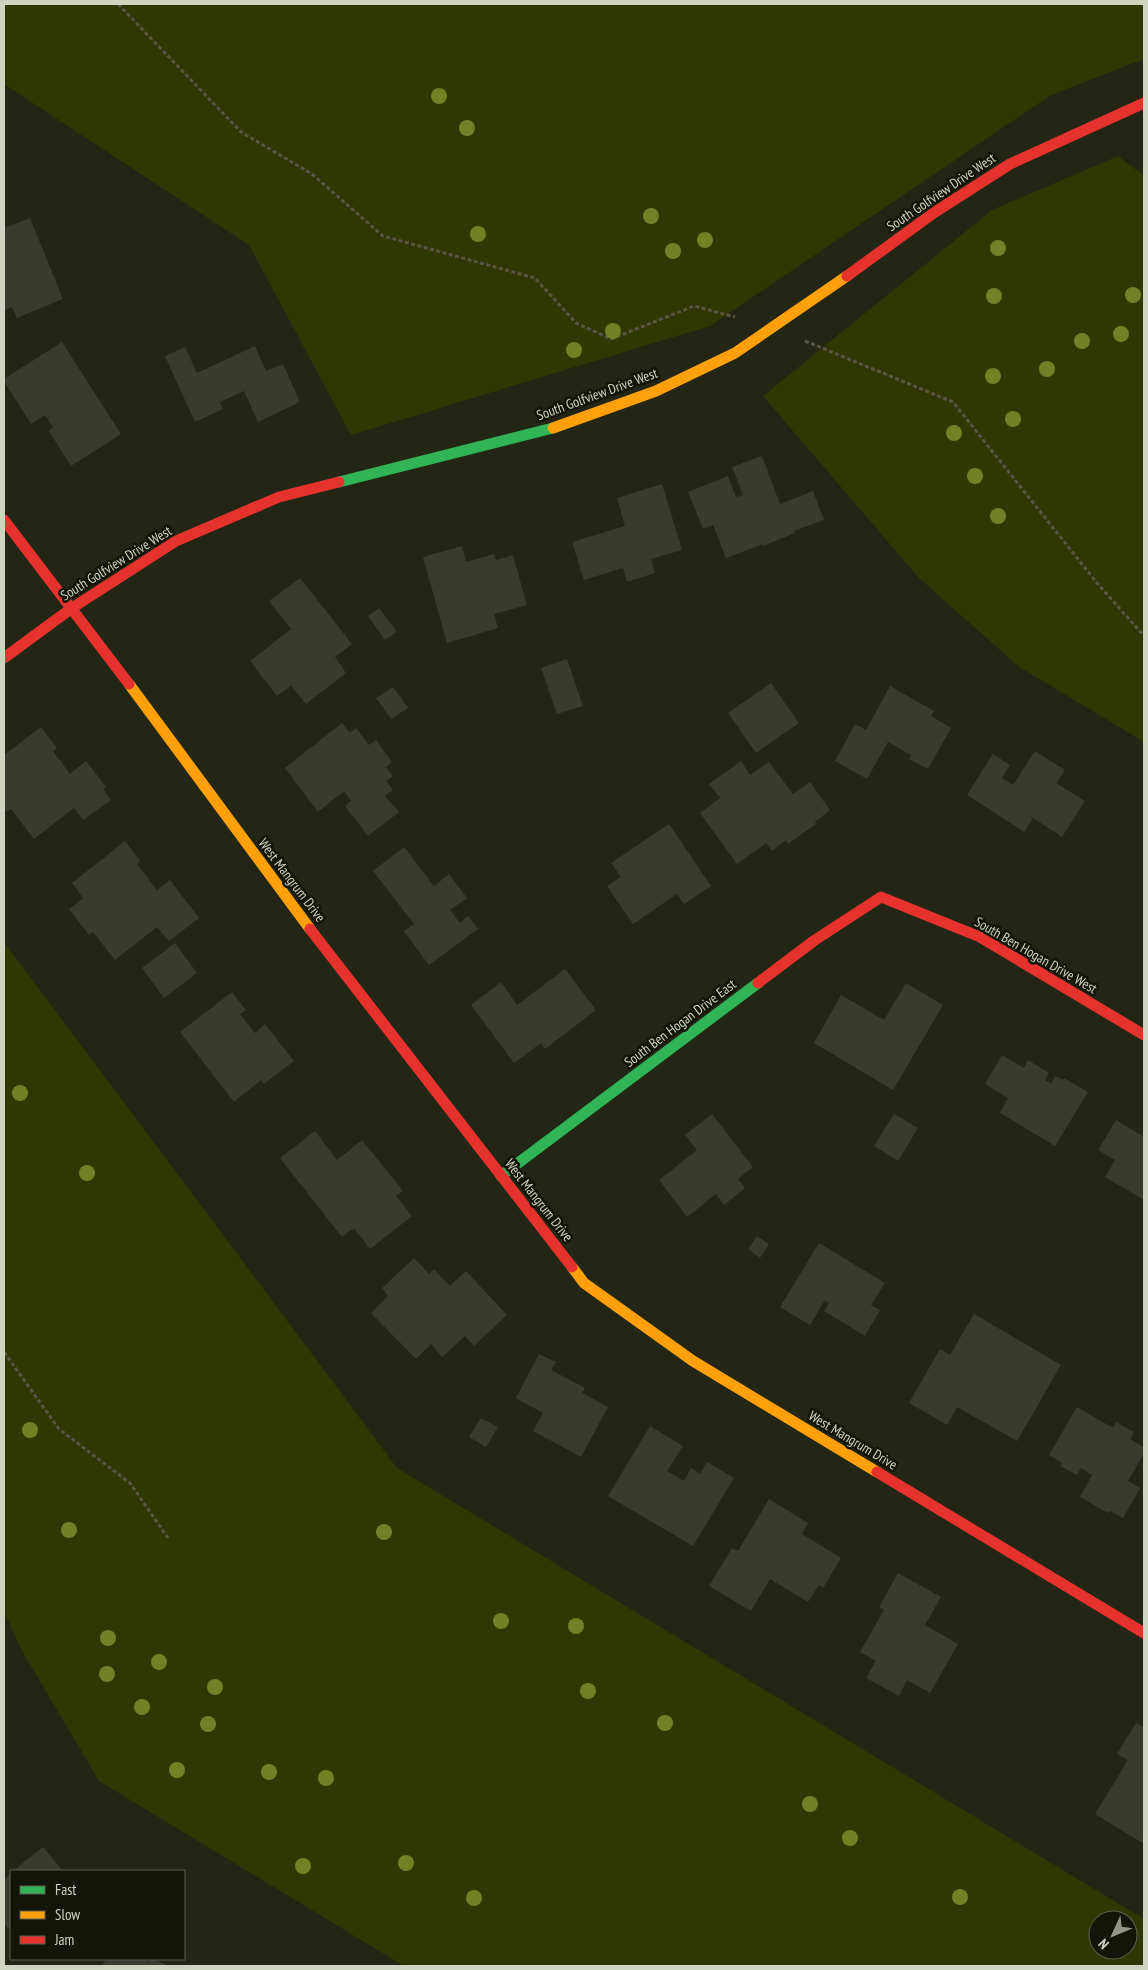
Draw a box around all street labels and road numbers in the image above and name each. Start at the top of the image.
street label: South Golfview Drive West [883,149,999,235]
street label: South Golfview Drive West [534,364,660,424]
street label: South Golfview Drive West [57,522,175,604]
street label: West Mangrum Drive [255,834,330,926]
street label: South Ben Hogan Drive West [972,913,1101,997]
street label: South Ben Hogan Drive East [620,975,740,1071]
street label: West Mangrum Drive [501,1155,577,1245]
street label: West Mangrum Drive [805,1406,901,1474]

